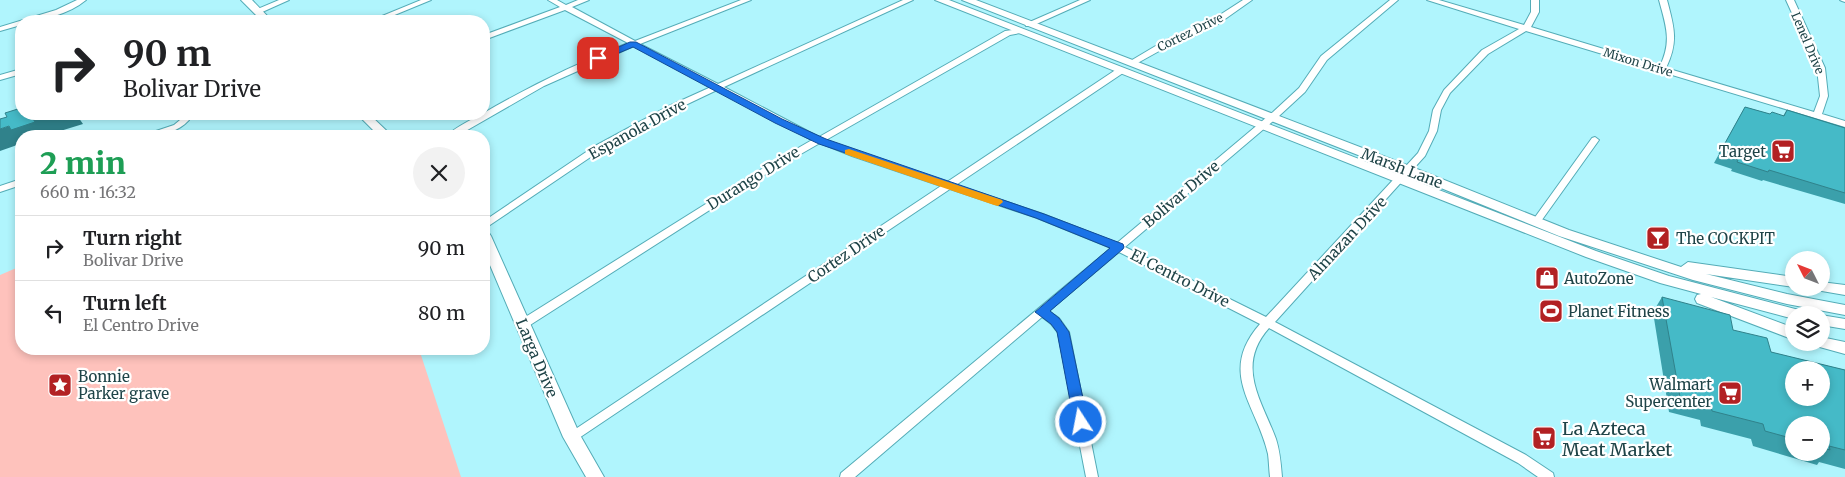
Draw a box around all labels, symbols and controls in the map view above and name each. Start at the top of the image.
street label: Cortez Drive [1155,10,1225,54]
street label: Lenel Drive [1788,10,1828,76]
text: 90 m [123,32,211,76]
icon: right [40,35,105,100]
pin [577,37,619,79]
icon: arrive [584,44,612,72]
street label: Mixon Drive [1602,44,1674,80]
text: Bolivar Drive [123,75,261,103]
street label: Espanola Drive [585,94,689,164]
supermarket icon: Target [1770,138,1796,164]
street label: Durango Drive [703,142,803,214]
place label: Target [1719,142,1766,161]
text: 2 min [40,144,126,182]
street label: Marsh Lane [1359,144,1446,192]
button: close [413,147,465,199]
street label: Bolivar Drive [1139,156,1223,232]
text: 660 m · 16:32 [40,182,136,202]
street label: Almazan Drive [1303,192,1391,284]
street label: Cortez Drive [804,221,888,287]
bar icon: The COCKPIT [1645,225,1671,251]
text: Turn right [83,226,182,250]
place label: The COCKPIT [1676,229,1776,248]
icon: right [40,234,68,262]
text: 90 m [418,236,465,260]
street label: El Centro Drive [1127,245,1233,311]
text: Bolivar Drive [83,250,183,270]
north arrow [1785,251,1830,296]
map controls [1785,251,1830,461]
shop icon: AutoZone [1534,265,1560,291]
place label: AutoZone [1563,269,1634,288]
text: Turn left [83,291,167,315]
sports icon: Planet Fitness [1538,298,1564,324]
icon: left [40,299,68,327]
text: 80 m [418,301,465,325]
place label: Planet Fitness [1568,302,1670,321]
button: layers [1785,306,1830,351]
text: El Centro Drive [83,315,199,335]
street label: Larga Drive [512,316,562,400]
button: + [1785,361,1830,406]
place label: Bonnie Parker grave [78,367,169,403]
place icon: Bonnie Parker grave [47,372,73,398]
place label: Walmart Supercenter [1625,375,1712,411]
supermarket icon: Walmart Supercenter [1717,380,1743,406]
position arrow [1054,395,1106,447]
button: − [1785,416,1830,461]
place label: La Azteca Meat Market [1562,417,1672,461]
supermarket icon: La Azteca Meat Market [1531,425,1557,451]

